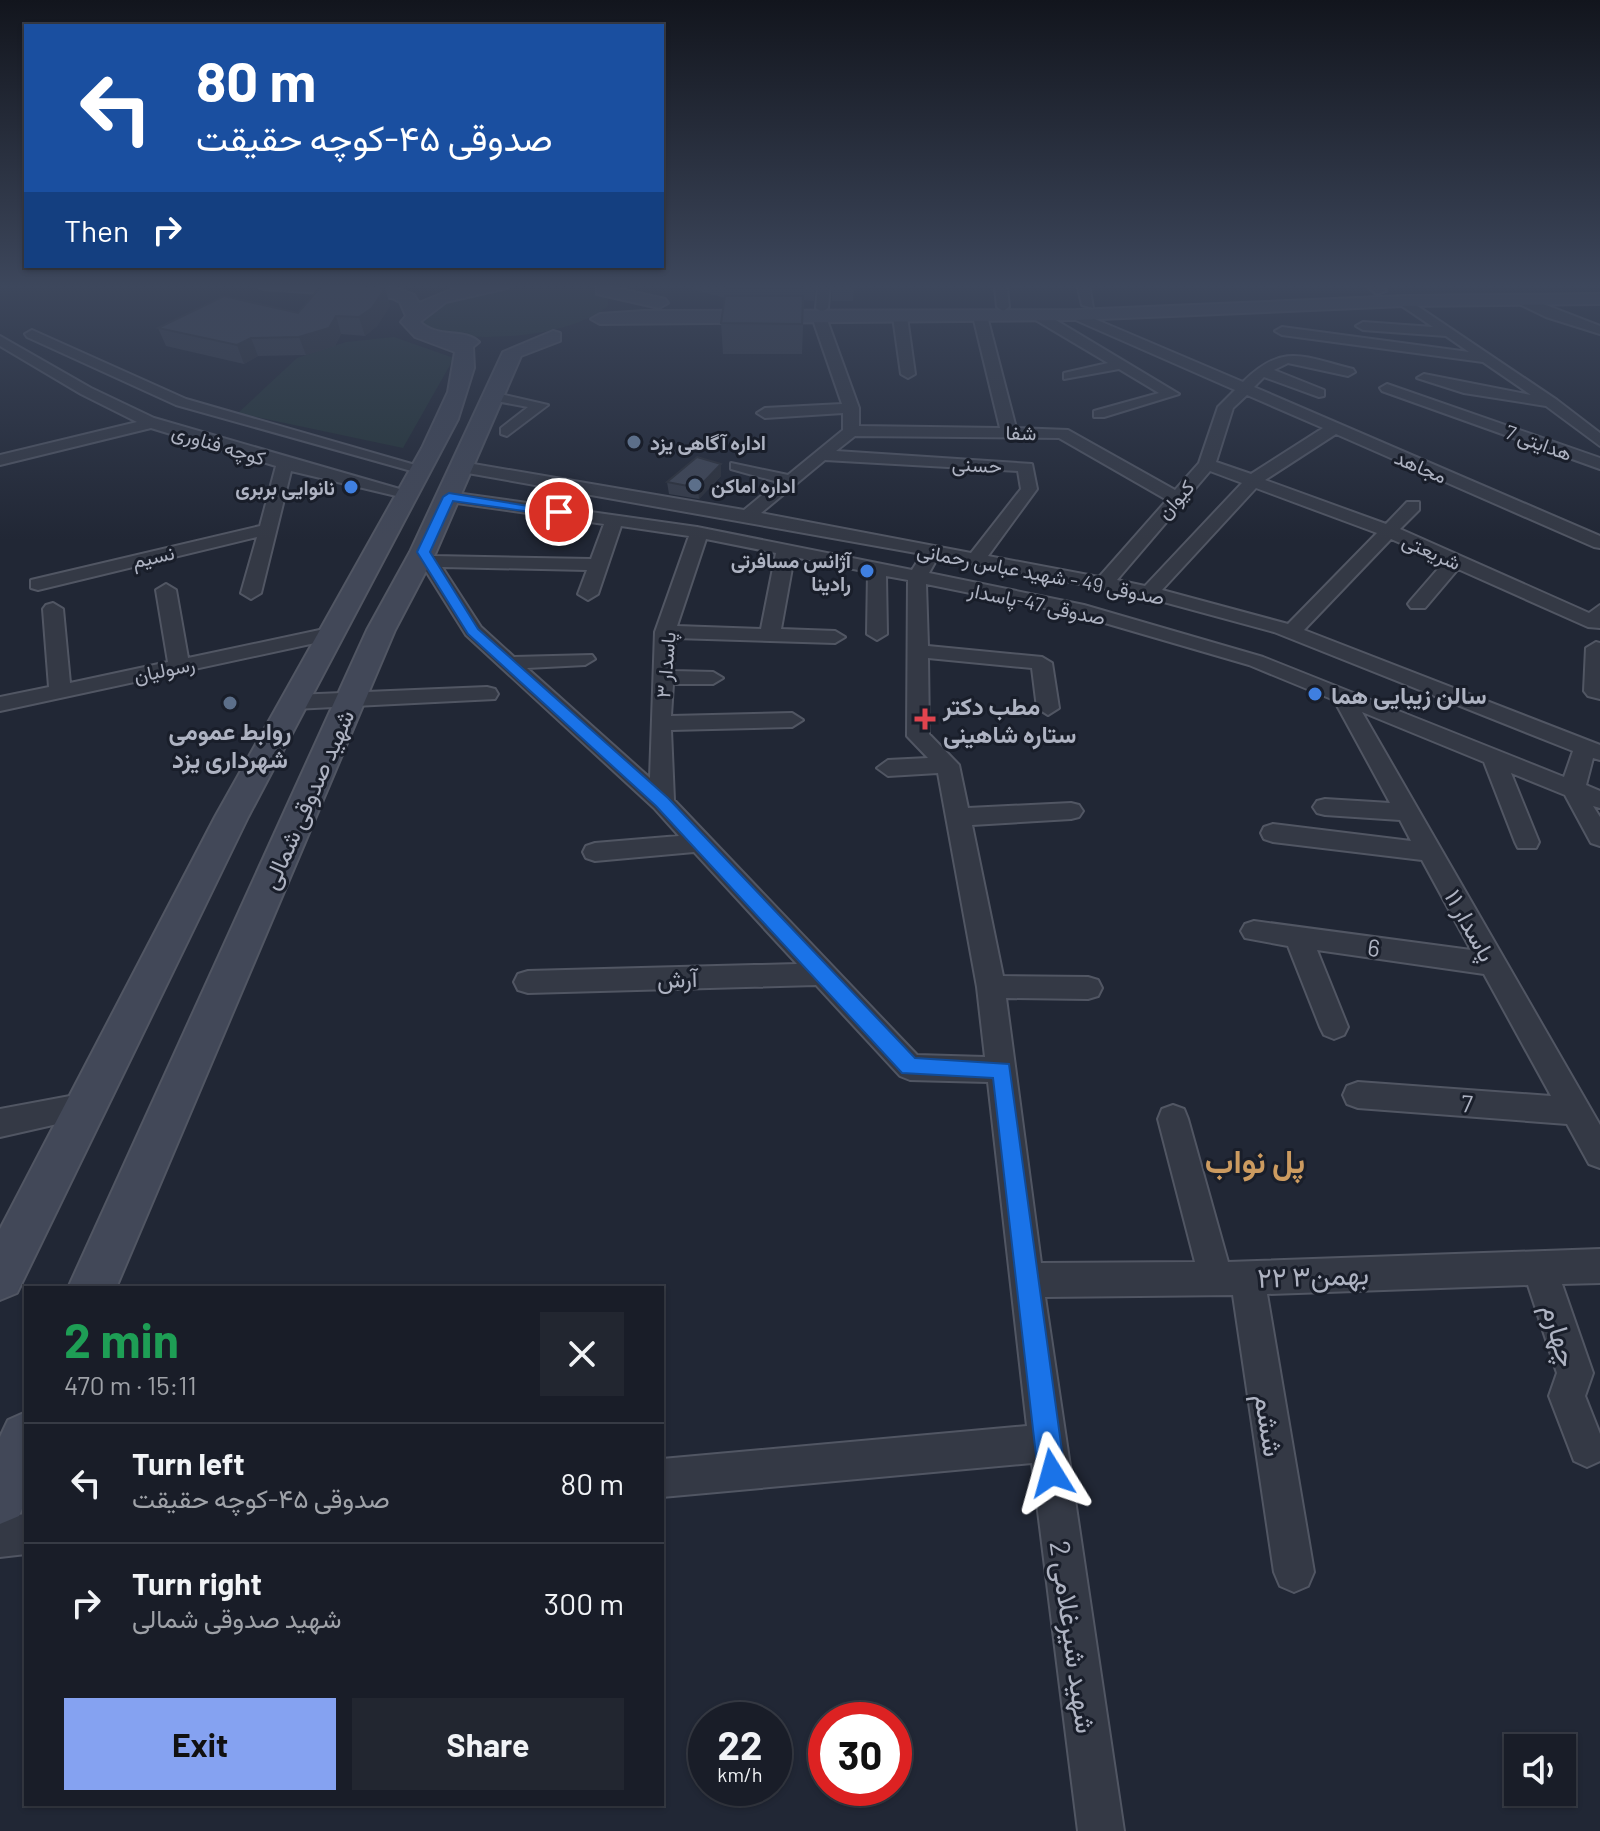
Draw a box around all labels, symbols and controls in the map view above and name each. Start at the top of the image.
text: 80 m [196,46,316,113]
icon: left [64,56,168,160]
text: صدوقی ۴۵-کوچه حقیقت [196,115,553,158]
icon: right [145,208,189,252]
text: Then [64,212,129,248]
street label: کوچه فناوری [168,418,269,472]
street label: هدایتی 7 [1502,419,1576,466]
street label: شفا [1005,420,1037,444]
place label: اداره آگاهی یزد [650,430,766,456]
marker: اداره آگاهی یزد [625,433,643,451]
street label: مجاهد [1391,444,1451,489]
street label: حسنی [951,451,1003,478]
place label: اداره اماکن [711,473,796,499]
street label: کیوان [1151,474,1200,525]
place label: نانوایی بربری [235,475,335,501]
marker: اداره اماکن [686,476,704,494]
marker: نانوایی بربری [342,478,360,496]
pin [525,478,593,546]
icon: arrive [537,490,581,534]
street label: شریعتی [1398,528,1465,576]
street label: صدوقی 49 - شهید عباس رحمانی [915,537,1167,611]
street label: نسیم [130,540,177,574]
place label: آژانس مسافرتی رادینا [731,548,853,597]
marker: آژانس مسافرتی رادینا [858,562,876,580]
street label: صدوقی 47-پاسدار [965,577,1108,632]
street label: پاسدار ۳ [650,631,683,699]
street label: رسولیان [131,651,197,689]
place label: سالن زیبایی هما [1331,680,1487,711]
marker: سالن زیبایی هما [1306,685,1324,703]
place label: مطب دکتر ستاره شاهینی [942,691,1077,750]
marker: روابط عمومی شهرداری یزد [221,694,239,712]
street label: شهید صدوقی شمالی [254,705,361,894]
marker: مطب دکتر ستاره شاهینی [914,708,936,730]
place label: روابط عمومی شهرداری یزد [168,716,292,775]
street label: پاسدار ۱۱ [1437,884,1503,968]
street label: 6 [1366,932,1382,962]
street label: آرش [656,963,700,995]
street label: 7 [1460,1088,1474,1118]
district label: پل نواب [1205,1141,1305,1184]
street label: ۲۲ بهمن۳ [1257,1256,1370,1296]
street label: چهارم [1533,1300,1586,1371]
text: 2 min [64,1310,179,1368]
button: close [540,1312,624,1396]
text: 470 m · 15:11 [64,1369,197,1400]
street label: ششم [1245,1391,1292,1459]
position arrow [1010,1431,1094,1515]
text: Turn left [132,1445,245,1481]
icon: left [64,1461,108,1505]
text: 80 m [561,1465,624,1501]
text: صدوقی ۴۵-کوچه حقیقت [132,1482,390,1513]
street label: شهید شیرغلامی 2 [1042,1538,1104,1736]
text: Turn right [132,1565,262,1601]
icon: right [64,1581,108,1625]
text: 300 m [544,1585,624,1621]
text: شهید صدوقی شمالی [132,1602,342,1633]
button: Exit [64,1698,336,1790]
button: Share [352,1698,624,1790]
speed limit sign: 30 [808,1702,912,1806]
text: 22 [718,1720,762,1768]
map controls [1504,1734,1576,1806]
button: sound [1504,1734,1576,1806]
text: km/h [717,1762,763,1786]

